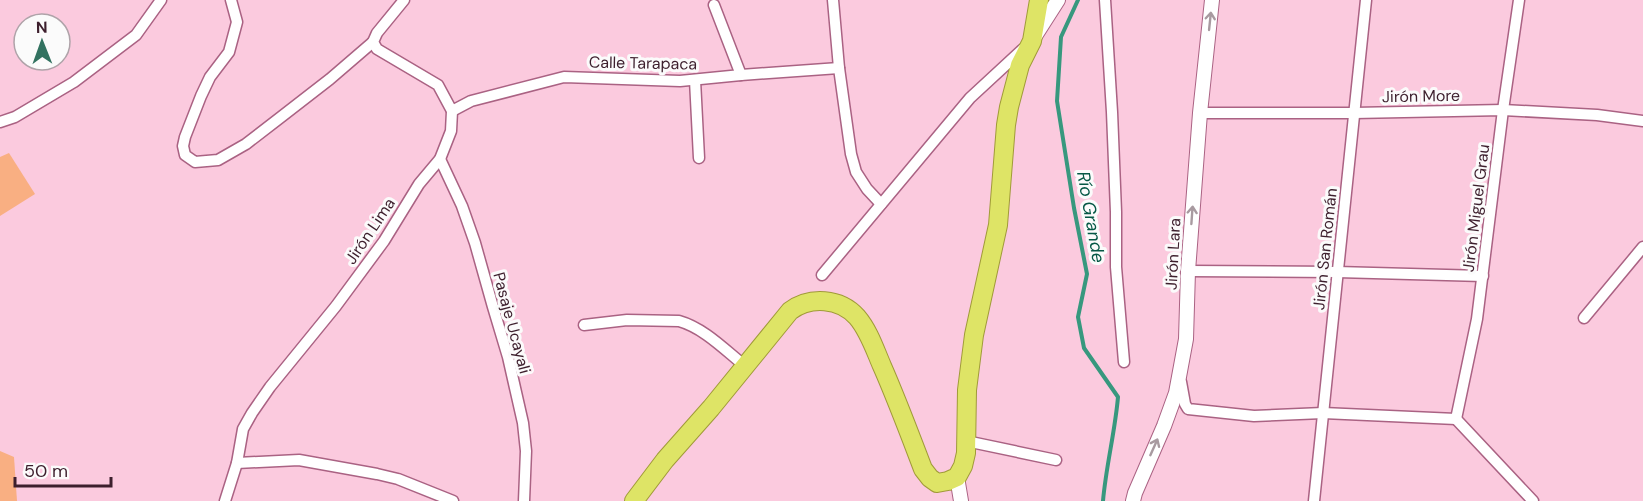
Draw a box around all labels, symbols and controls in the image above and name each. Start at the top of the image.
one-way arrow [1205,11,1216,31]
north arrow [12,12,72,72]
text: N [36,17,48,38]
street label: Calle Tarapaca [589,52,697,74]
street label: Jirón More [1382,85,1460,107]
street label: Jirón Miguel Grau [1458,143,1494,273]
water label: Río Grande [1071,169,1111,265]
street label: Jirón San Román [1308,187,1342,311]
street label: Jirón Lima [340,194,400,268]
one-way arrow [1187,205,1198,225]
street label: Jirón Lara [1161,217,1185,291]
street label: Pasaje Ucayali [488,270,536,376]
one-way arrow [1149,438,1161,456]
scale bar [15,450,111,488]
text: 50 m [24,459,68,483]

